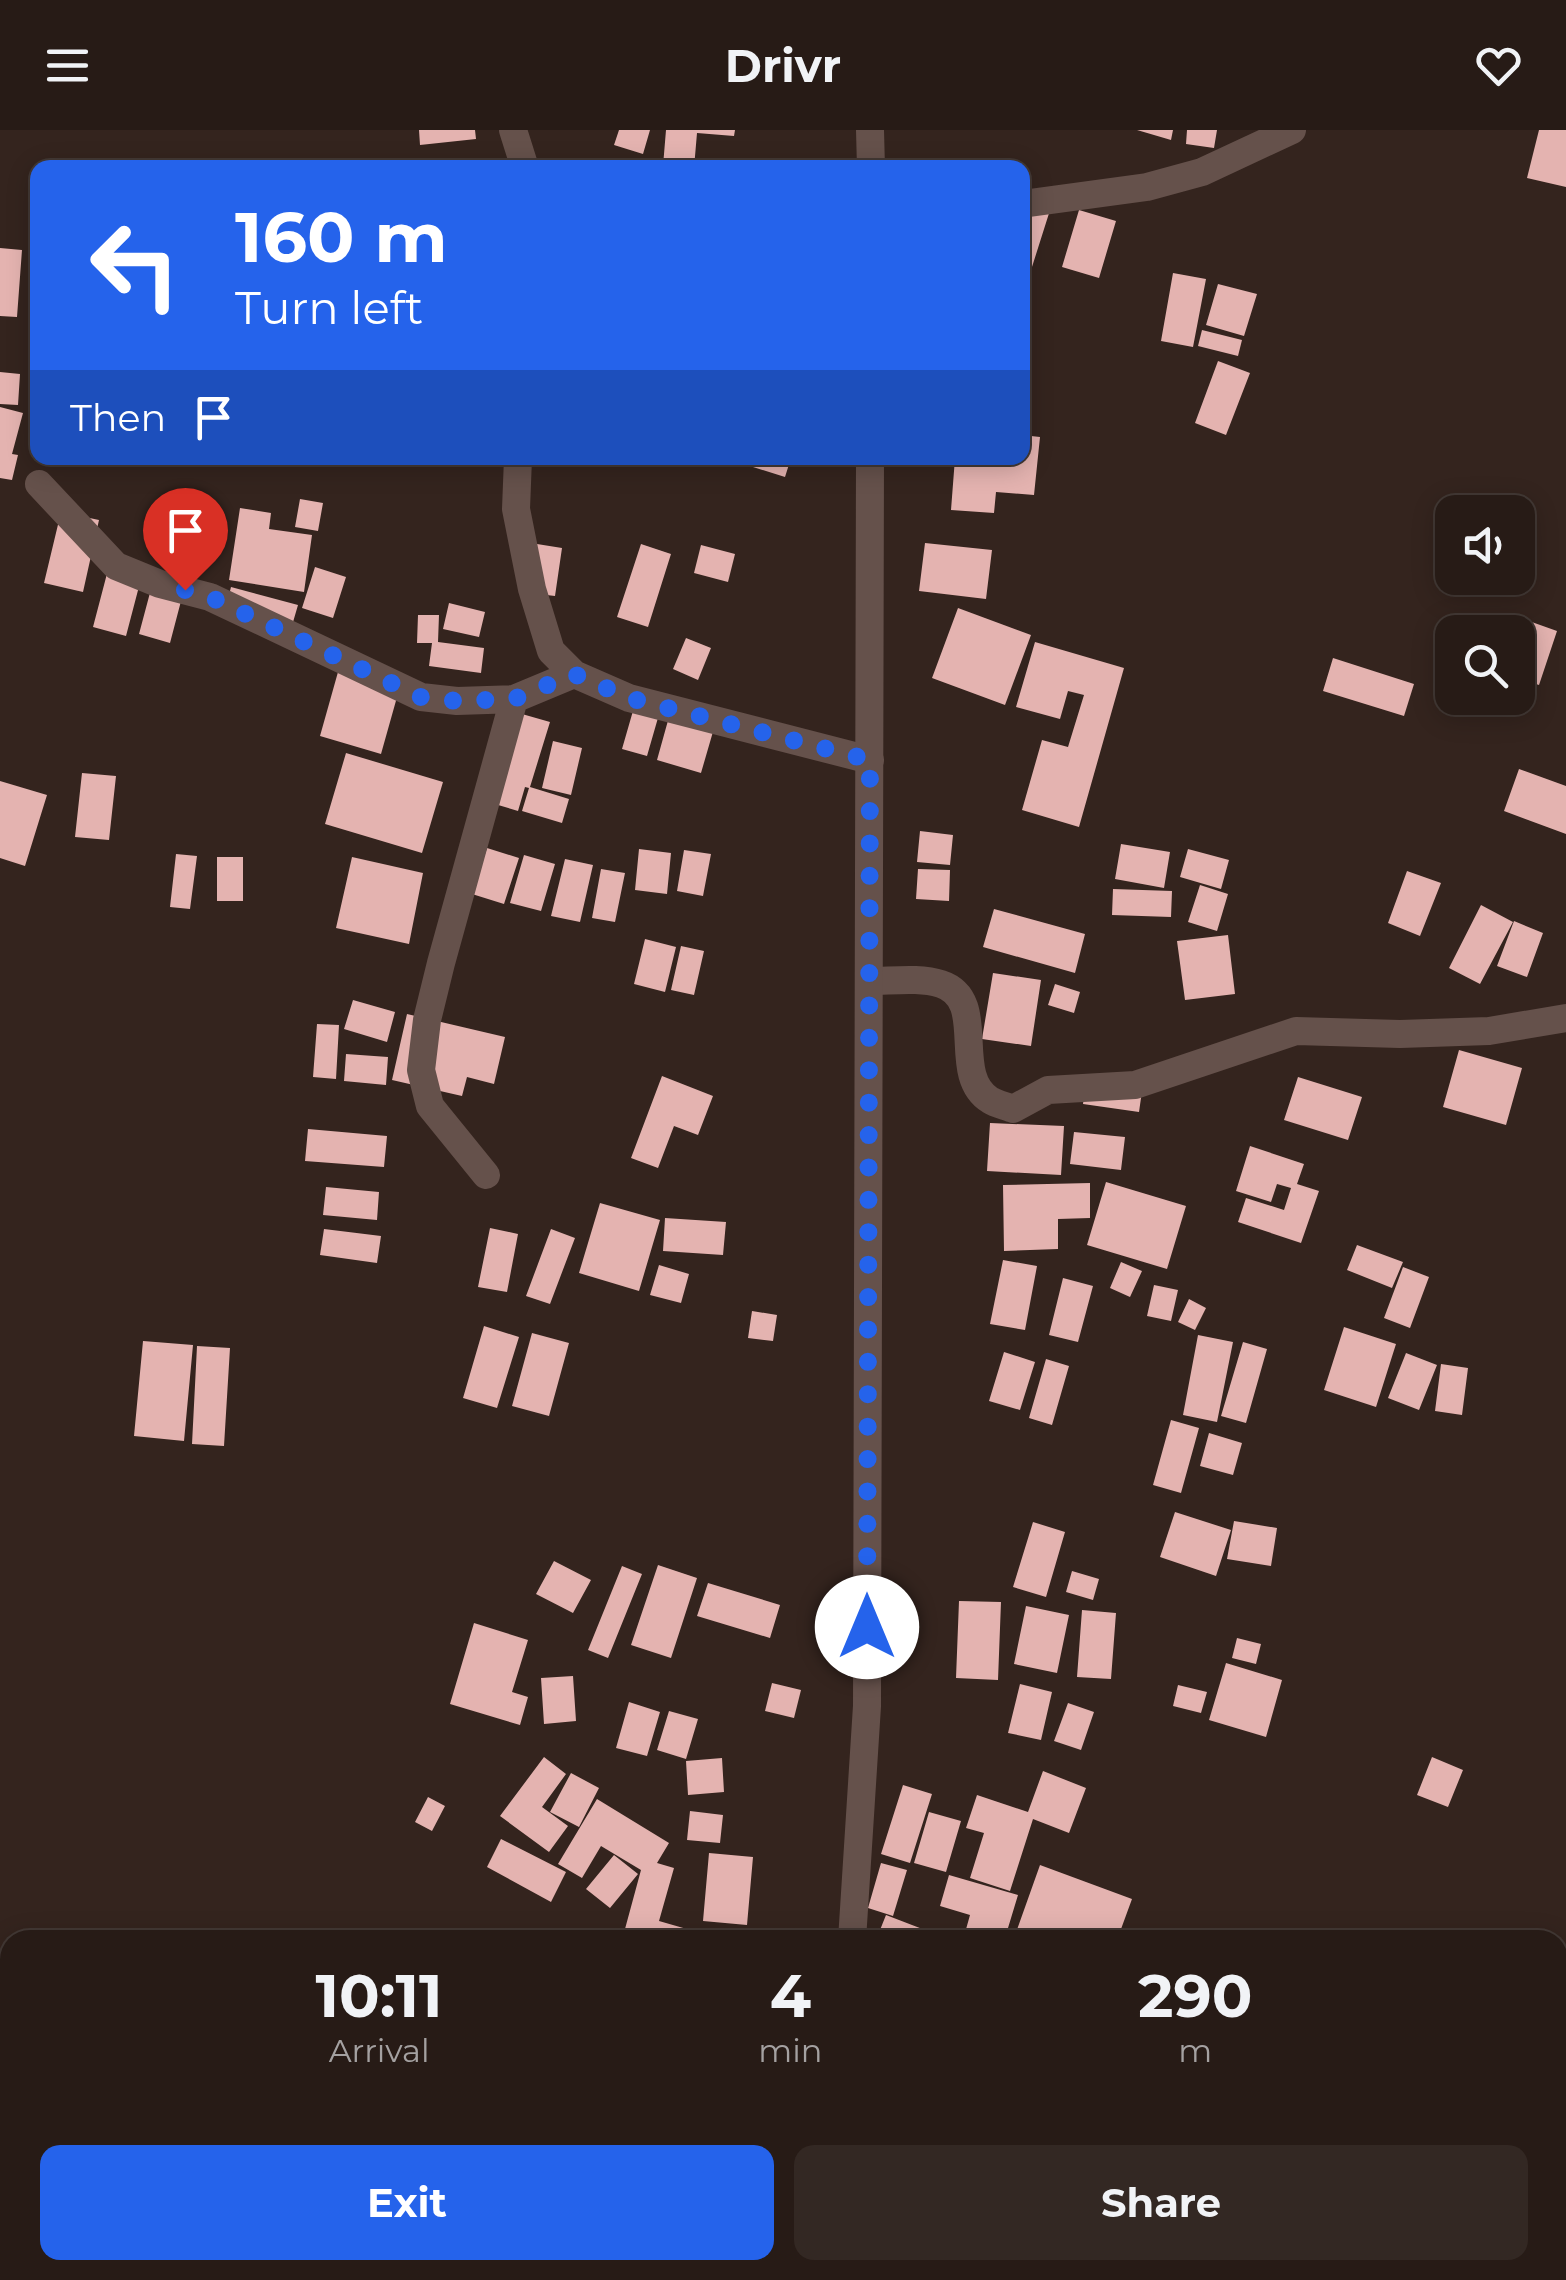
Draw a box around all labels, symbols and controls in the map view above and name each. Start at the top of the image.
icon: menu [40,38,95,93]
text: Drivr [725,38,841,93]
icon: heart [1471,38,1526,93]
text: 160 m [235,194,448,280]
icon: left [70,200,200,330]
text: Turn left [235,280,423,335]
icon: arrive [186,390,241,445]
text: Then [70,394,166,441]
pin [143,488,228,591]
map controls [1435,495,1535,715]
button: sound [1435,495,1535,595]
icon: arrive [158,503,213,558]
button: search [1435,615,1535,715]
position arrow [815,1575,919,1679]
text: 10:11 [316,1959,443,2032]
text: 4 [770,1959,811,2032]
text: 290 [1138,1959,1252,2032]
text: Arrival [329,2031,430,2070]
text: min [758,2031,822,2070]
text: m [1178,2031,1212,2070]
button: Exit [40,2145,774,2260]
button: Share [794,2145,1528,2260]

